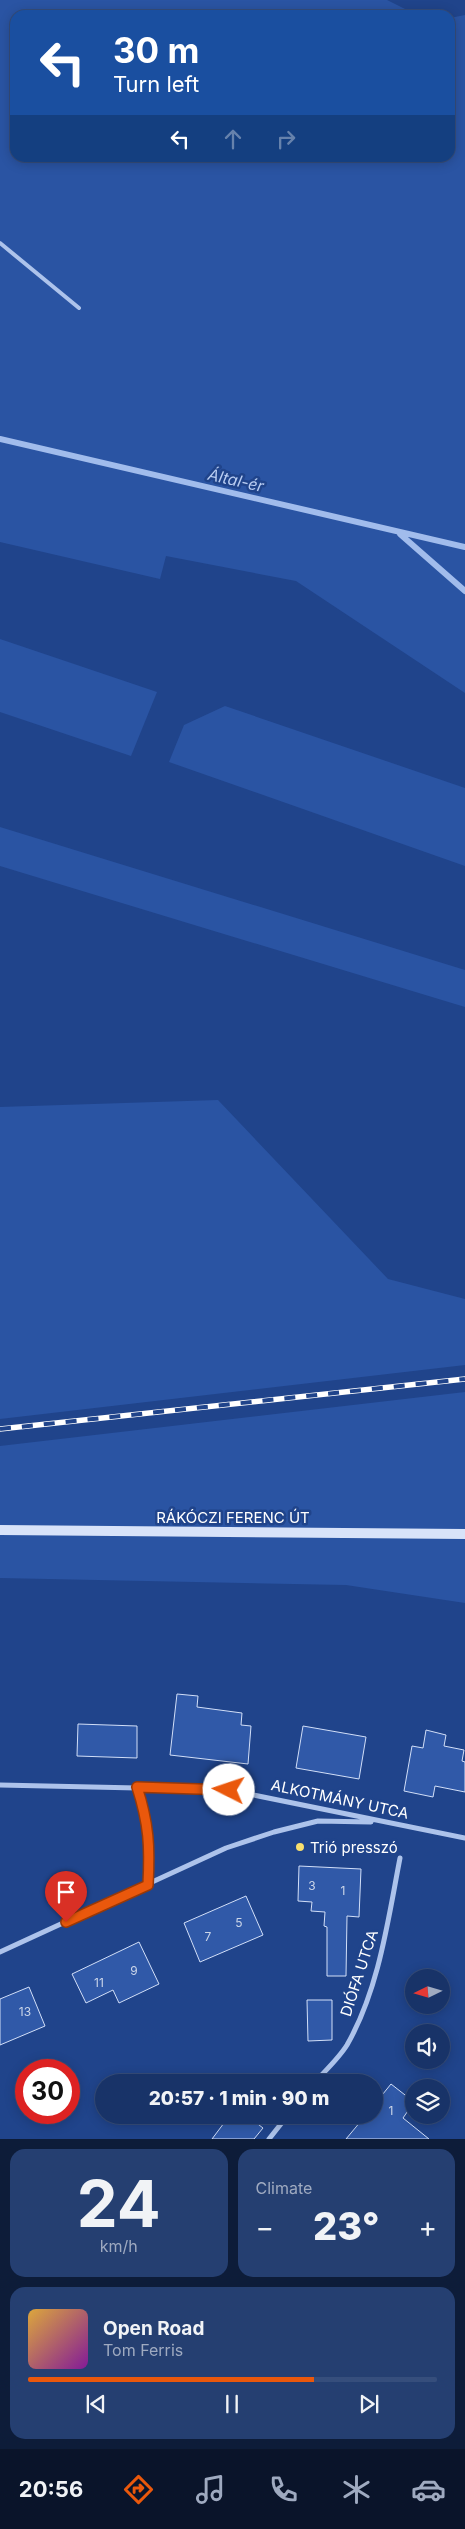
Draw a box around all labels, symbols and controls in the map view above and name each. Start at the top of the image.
text: 30 m [113,29,199,71]
icon: left [30,30,95,95]
text: Turn left [113,71,199,97]
icon: left [166,125,194,153]
icon: ahead [219,125,247,153]
icon: right [272,125,300,153]
water label: Által-ér [205,464,267,496]
street label: RÁKÓCZI FERENC ÚT [156,1508,310,1527]
position arrow [202,1763,254,1815]
street label: ALKOTMÁNY UTCA [269,1775,411,1823]
place label: Trió presszó [310,1838,398,1857]
marker: Trió presszó [294,1841,306,1853]
pin [45,1871,87,1922]
icon: arrive [52,1878,80,1906]
house number: 3 [308,1878,316,1893]
house number: 1 [341,1883,345,1898]
house number: 5 [235,1915,243,1930]
street label: DIÓFA UTCA [336,1927,382,2019]
house number: 7 [205,1929,212,1944]
house number: 9 [130,1963,138,1978]
north arrow [405,1969,450,2014]
map controls [405,1969,450,2124]
house number: 11 [94,1975,104,1990]
house number: 13 [19,2004,31,2019]
button: sound [405,2024,450,2069]
speed limit sign: 30 [15,2059,80,2124]
button: layers [405,2079,450,2124]
text: 20:57 · 1 min · 90 m [149,2087,329,2110]
house number: 1 [389,2103,393,2118]
text: 24 [77,2164,161,2243]
text: Climate [256,2178,312,2198]
text: 23° [313,2203,380,2249]
text: − [256,2210,274,2244]
text: + [418,2210,437,2244]
text: km/h [100,2236,138,2256]
text: Open Road [103,2317,204,2340]
text: Tom Ferris [103,2340,183,2360]
icon: previous [82,2390,110,2418]
icon: pause [218,2390,246,2418]
icon: next [355,2390,383,2418]
icon: directions [121,2472,156,2507]
icon: music [193,2472,228,2507]
icon: phone [266,2472,301,2507]
icon: climate [339,2472,374,2507]
icon: car [411,2472,446,2507]
text: 20:56 [19,2476,83,2502]

